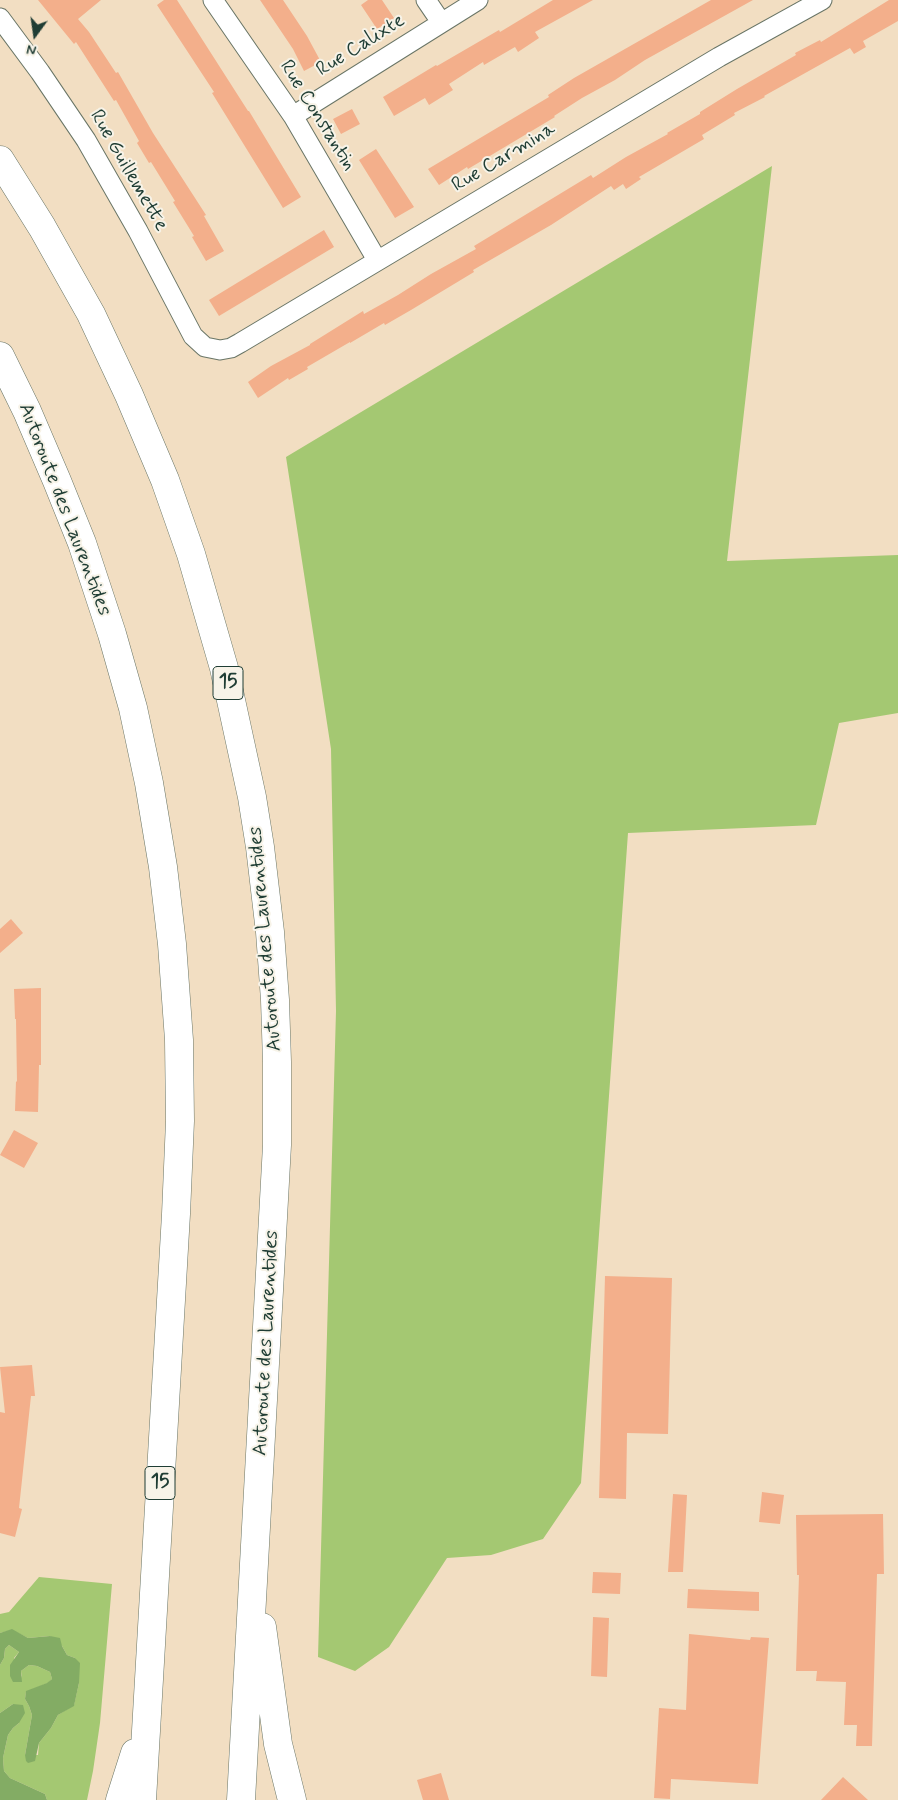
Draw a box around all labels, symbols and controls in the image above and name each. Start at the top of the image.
street label: Rue Calixte [312,9,410,83]
north arrow [10,10,60,60]
text: N [25,40,38,59]
street label: Rue Constantin [273,56,361,176]
street label: Rue Guillemette [84,106,172,236]
street label: Rue Carmina [448,118,560,198]
street label: Autoroute des Laurentides [12,400,116,620]
road number: 15 [213,666,243,700]
street label: Autoroute des Laurentides [244,825,288,1053]
street label: Autoroute des Laurentides [249,1230,285,1456]
road number: 15 [145,1466,175,1500]

